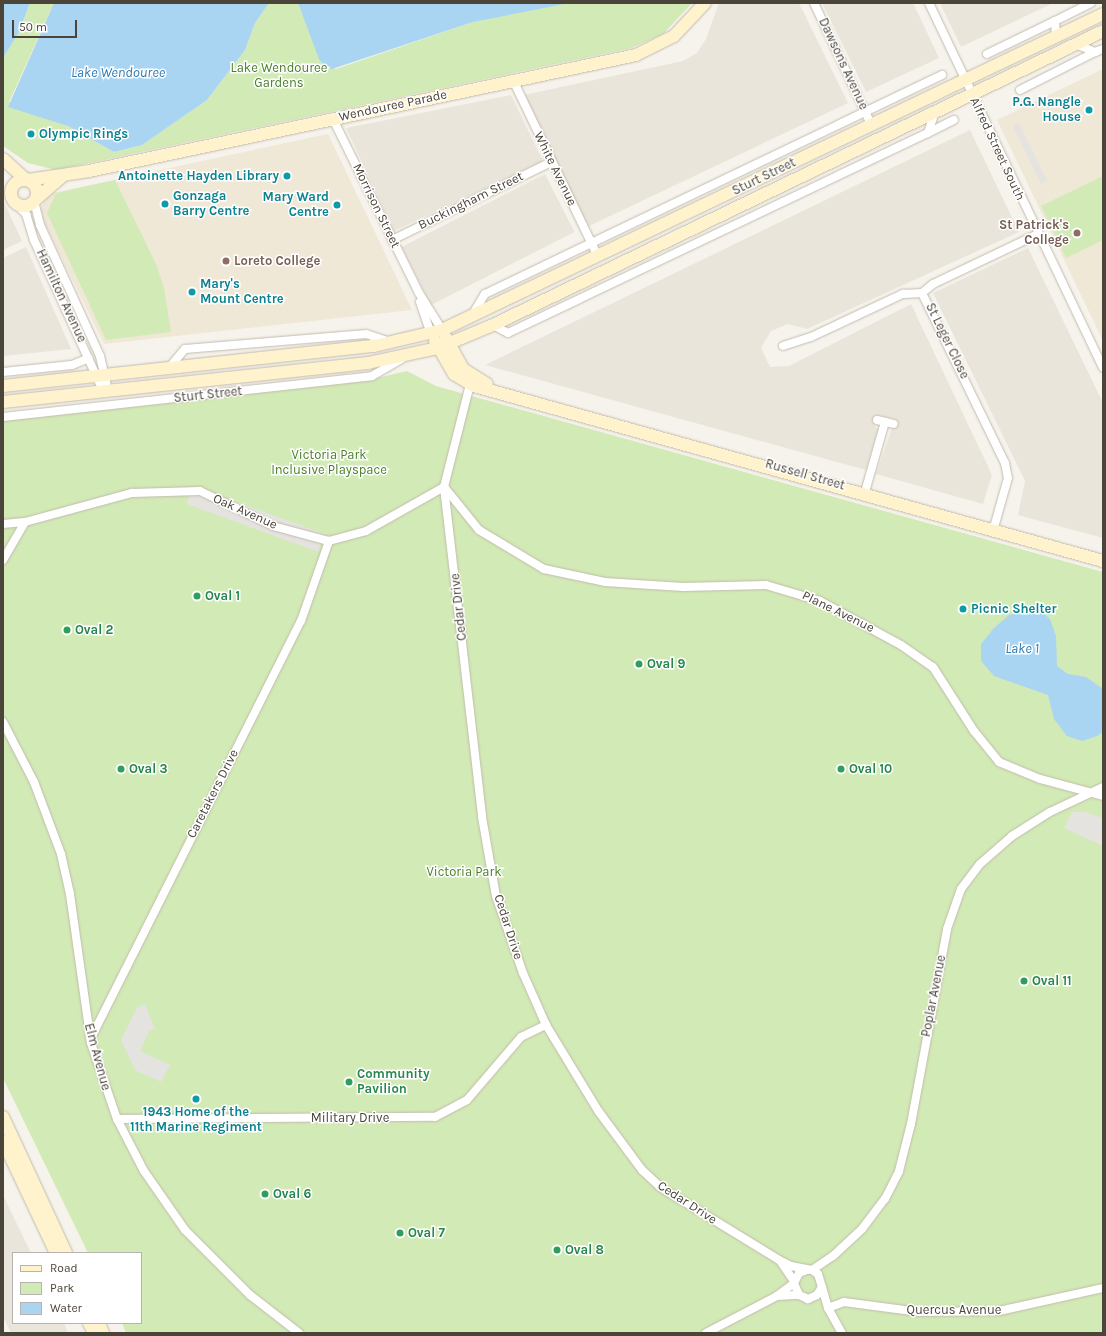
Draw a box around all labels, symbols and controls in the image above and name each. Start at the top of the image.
scale bar [14,12,79,38]
street label: Dawsons Avenue [815,16,871,112]
text: 50 m [19,20,47,34]
park label: Lake Wendouree Gardens [231,61,327,92]
water label: Lake Wendouree [71,65,165,81]
street label: Wendouree Parade [338,87,448,125]
street label: Alfred Street South [966,95,1028,203]
place label: P.G. Nangle House [1012,95,1081,126]
marker: P.G. Nangle House [1084,105,1094,115]
place label: Olympic Rings [39,126,128,142]
marker: Olympic Rings [26,129,36,139]
street label: White Avenue [530,129,580,209]
street label: Sturt Street [730,155,798,199]
street label: Morrison Street [349,161,403,251]
place label: Antoinette Hayden Library [118,168,279,184]
street label: Buckingham Street [416,169,526,233]
marker: Antoinette Hayden Library [282,171,292,181]
place label: Gonzaga Barry Centre [173,189,249,220]
place label: Mary Ward Centre [263,190,329,221]
marker: Gonzaga Barry Centre [160,199,170,209]
marker: Mary Ward Centre [332,200,342,210]
place label: St Patrick's College [999,218,1069,249]
marker: St Patrick's College [1072,228,1082,238]
street label: Hamilton Avenue [33,247,89,345]
place label: Loreto College [234,253,320,269]
marker: Loreto College [221,256,231,266]
place label: Mary's Mount Centre [200,277,284,308]
marker: Mary's Mount Centre [187,287,197,297]
street label: St Leger Close [922,300,972,382]
street label: Sturt Street [173,384,243,406]
park label: Victoria Park Inclusive Playspace [271,448,387,479]
street label: Russell Street [763,456,847,494]
street label: Oak Avenue [210,491,280,533]
street label: Cedar Drive [448,573,470,641]
place label: Oval 1 [205,588,240,604]
street label: Plane Avenue [799,588,877,636]
marker: Oval 1 [192,591,202,601]
place label: Picnic Shelter [971,601,1057,617]
marker: Picnic Shelter [958,604,968,614]
place label: Oval 2 [75,622,113,638]
marker: Oval 2 [62,625,72,635]
water label: Lake 1 [1005,641,1039,657]
place label: Oval 9 [647,656,685,672]
marker: Oval 9 [634,659,644,669]
street label: Caretakers Drive [184,747,242,841]
place label: Oval 3 [129,761,168,777]
place label: Oval 10 [849,761,892,777]
marker: Oval 3 [116,764,126,774]
marker: Oval 10 [836,764,846,774]
park label: Victoria Park [426,864,502,880]
street label: Cedar Drive [490,892,526,962]
street label: Poplar Avenue [918,954,950,1038]
place label: Oval 11 [1032,973,1072,989]
marker: Oval 11 [1019,976,1029,986]
street label: Elm Avenue [81,1022,113,1092]
place label: Community Pavilion [357,1067,429,1098]
marker: Community Pavilion [344,1077,354,1087]
marker: 1943 Home of the 11th Marine Regiment [191,1094,201,1104]
place label: 1943 Home of the 11th Marine Regiment [130,1105,262,1136]
street label: Military Drive [311,1110,389,1126]
street label: Cedar Drive [654,1178,720,1228]
place label: Oval 6 [273,1186,311,1202]
marker: Oval 6 [260,1189,270,1199]
place label: Oval 7 [408,1225,445,1241]
marker: Oval 7 [395,1228,405,1238]
place label: Oval 8 [565,1242,604,1258]
marker: Oval 8 [552,1245,562,1255]
legend [12,1252,142,1324]
text: Road [50,1261,78,1275]
text: Park [50,1281,74,1295]
text: Water [50,1301,82,1315]
street label: Quercus Avenue [907,1302,1001,1318]

